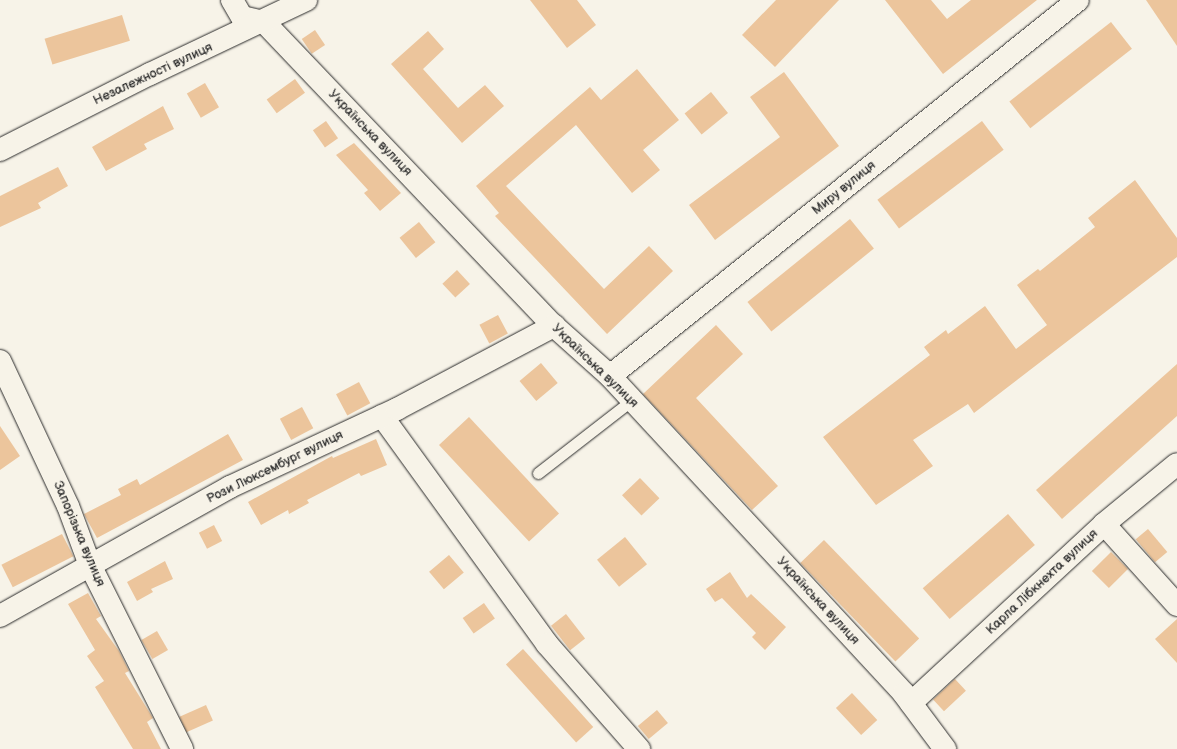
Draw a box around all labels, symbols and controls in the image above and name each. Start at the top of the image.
street label: Незалежності вулиця [91,39,215,109]
street label: Українська вулиця [325,87,415,179]
street label: Миру вулиця [809,158,879,218]
street label: Українська вулиця [549,321,641,411]
street label: Рози Люксембург вулиця [204,427,346,507]
street label: Запорізька вулиця [50,479,108,589]
street label: Карла Лібкнехта вулиця [983,526,1101,638]
street label: Українська вулиця [773,554,863,648]

